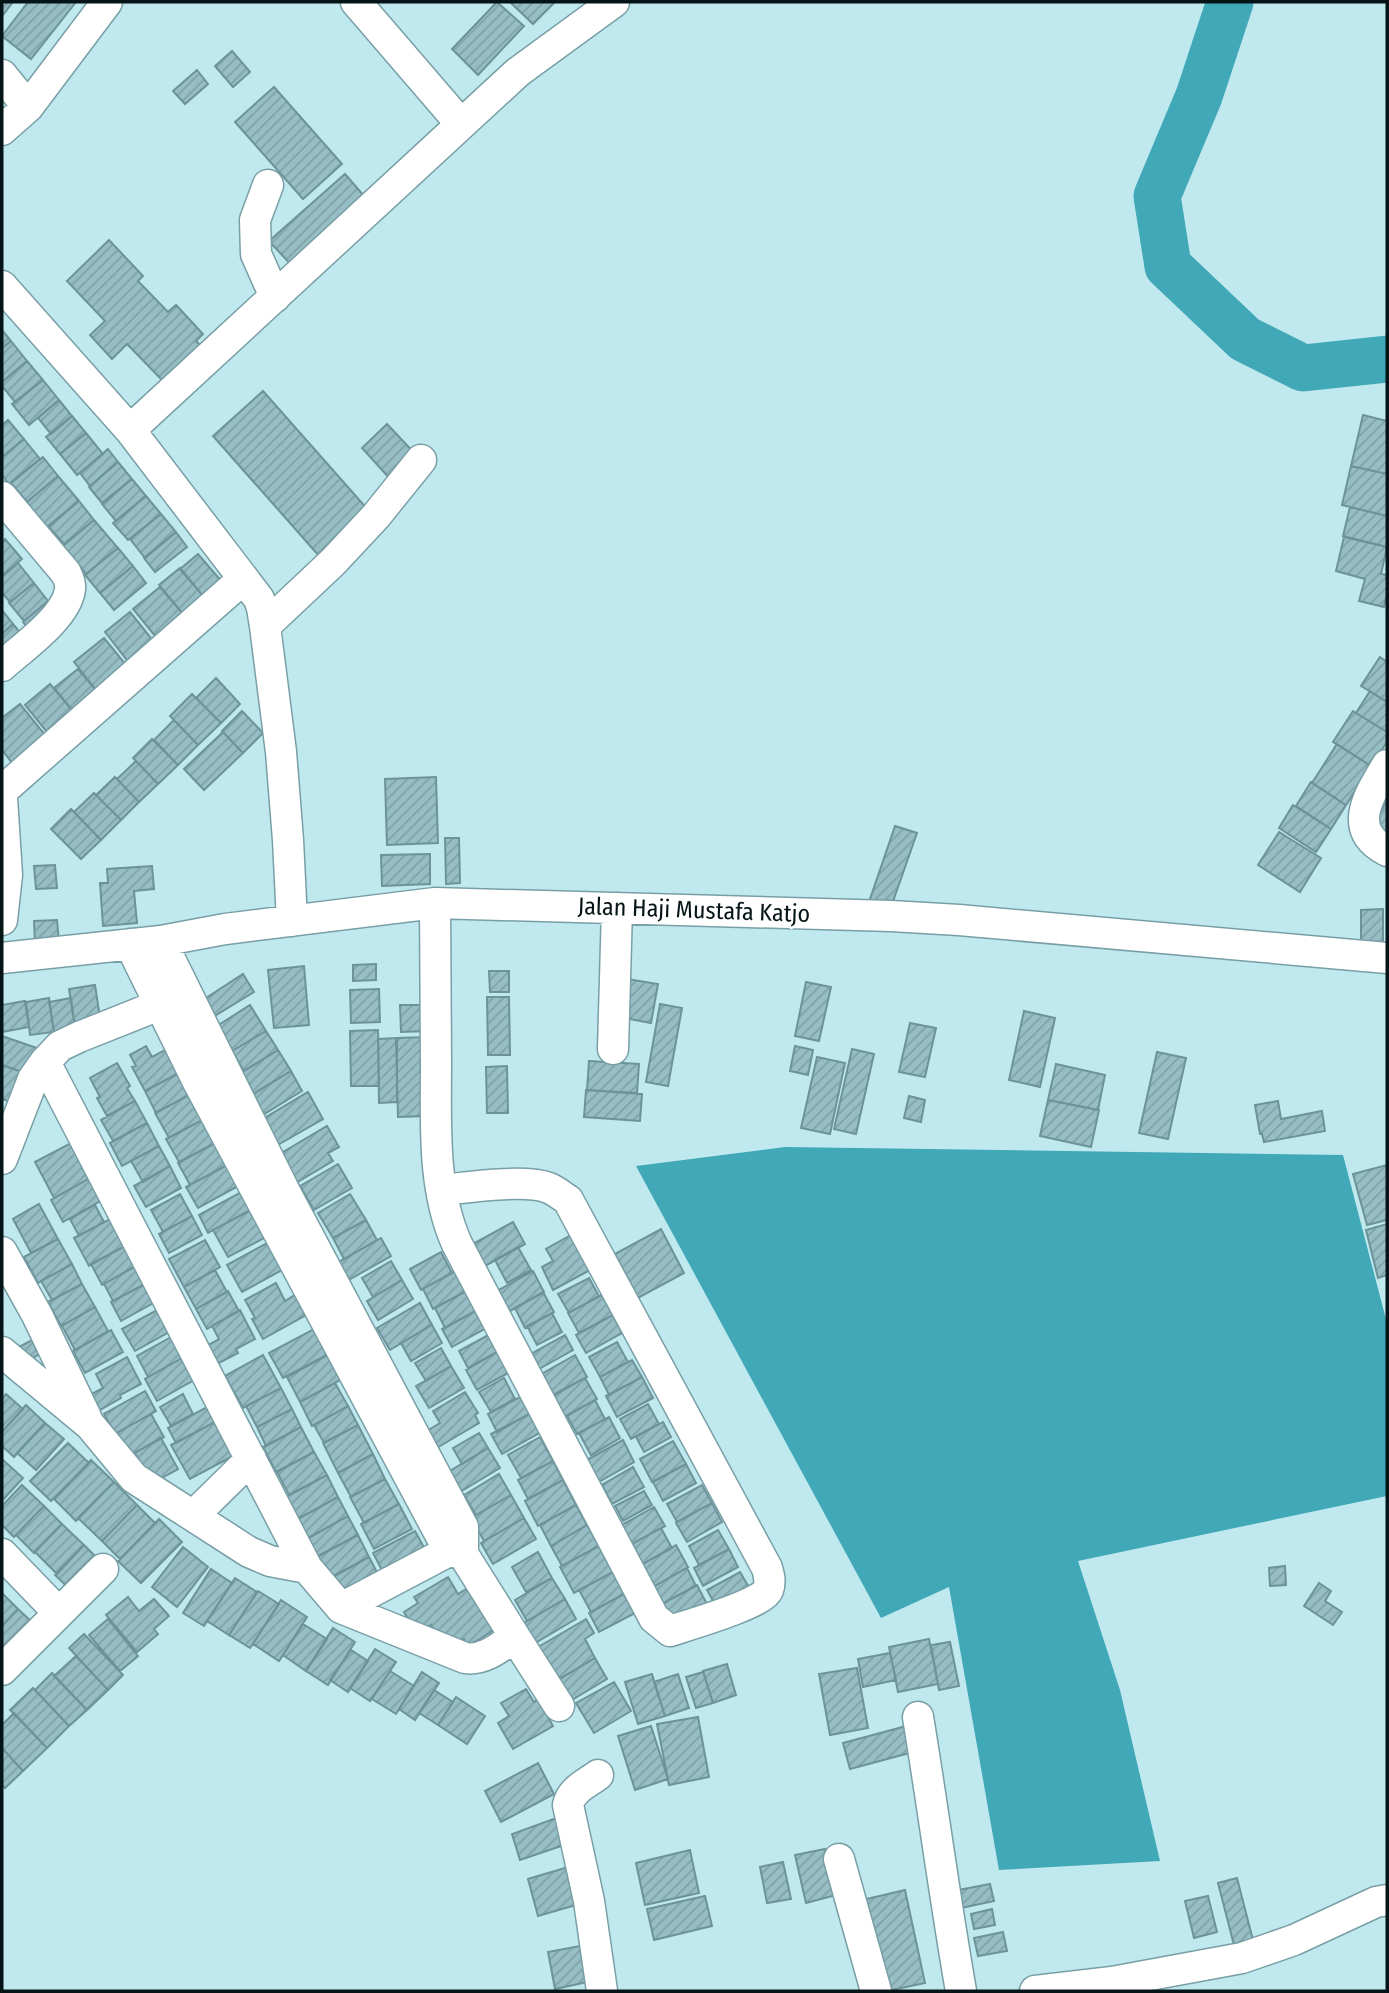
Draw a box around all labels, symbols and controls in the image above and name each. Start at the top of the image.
street label: Jalan Haji Mustafa Katjo [577,892,811,928]

